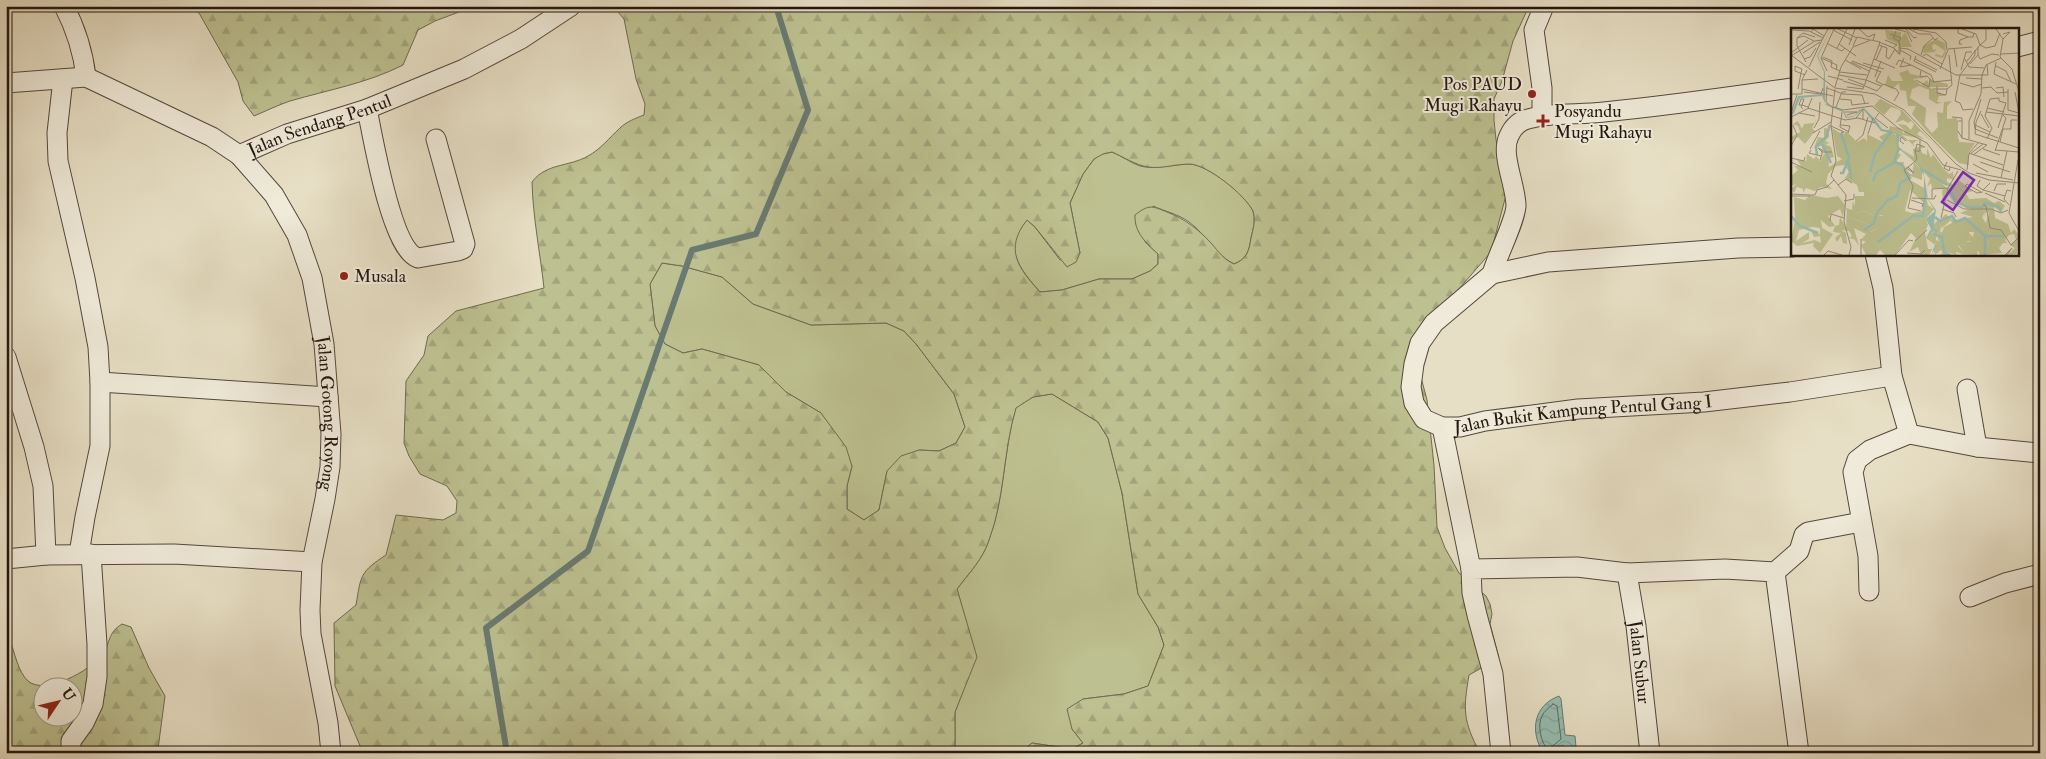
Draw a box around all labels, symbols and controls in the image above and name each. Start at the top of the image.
inset map [1791,28,2018,255]
place label: Pos PAUD Mugi Rahayu [1424,73,1522,117]
marker: Pos PAUD Mugi Rahayu [1526,88,1538,100]
street label: Jalan Sendang Pentul [243,89,395,162]
place label: Posyandu Mugi Rahayu [1554,100,1652,144]
marker: Posyandu Mugi Rahayu [1536,114,1550,128]
place label: Musala [354,265,407,288]
marker: Musala [338,270,350,282]
street label: Jalan Gotong Royong [311,333,343,494]
street label: Jalan Bukit Kampung Pentul Gang I [1453,390,1714,439]
street label: Jalan Subur [1624,618,1656,705]
north arrow [32,676,82,726]
text: U [58,685,79,705]

